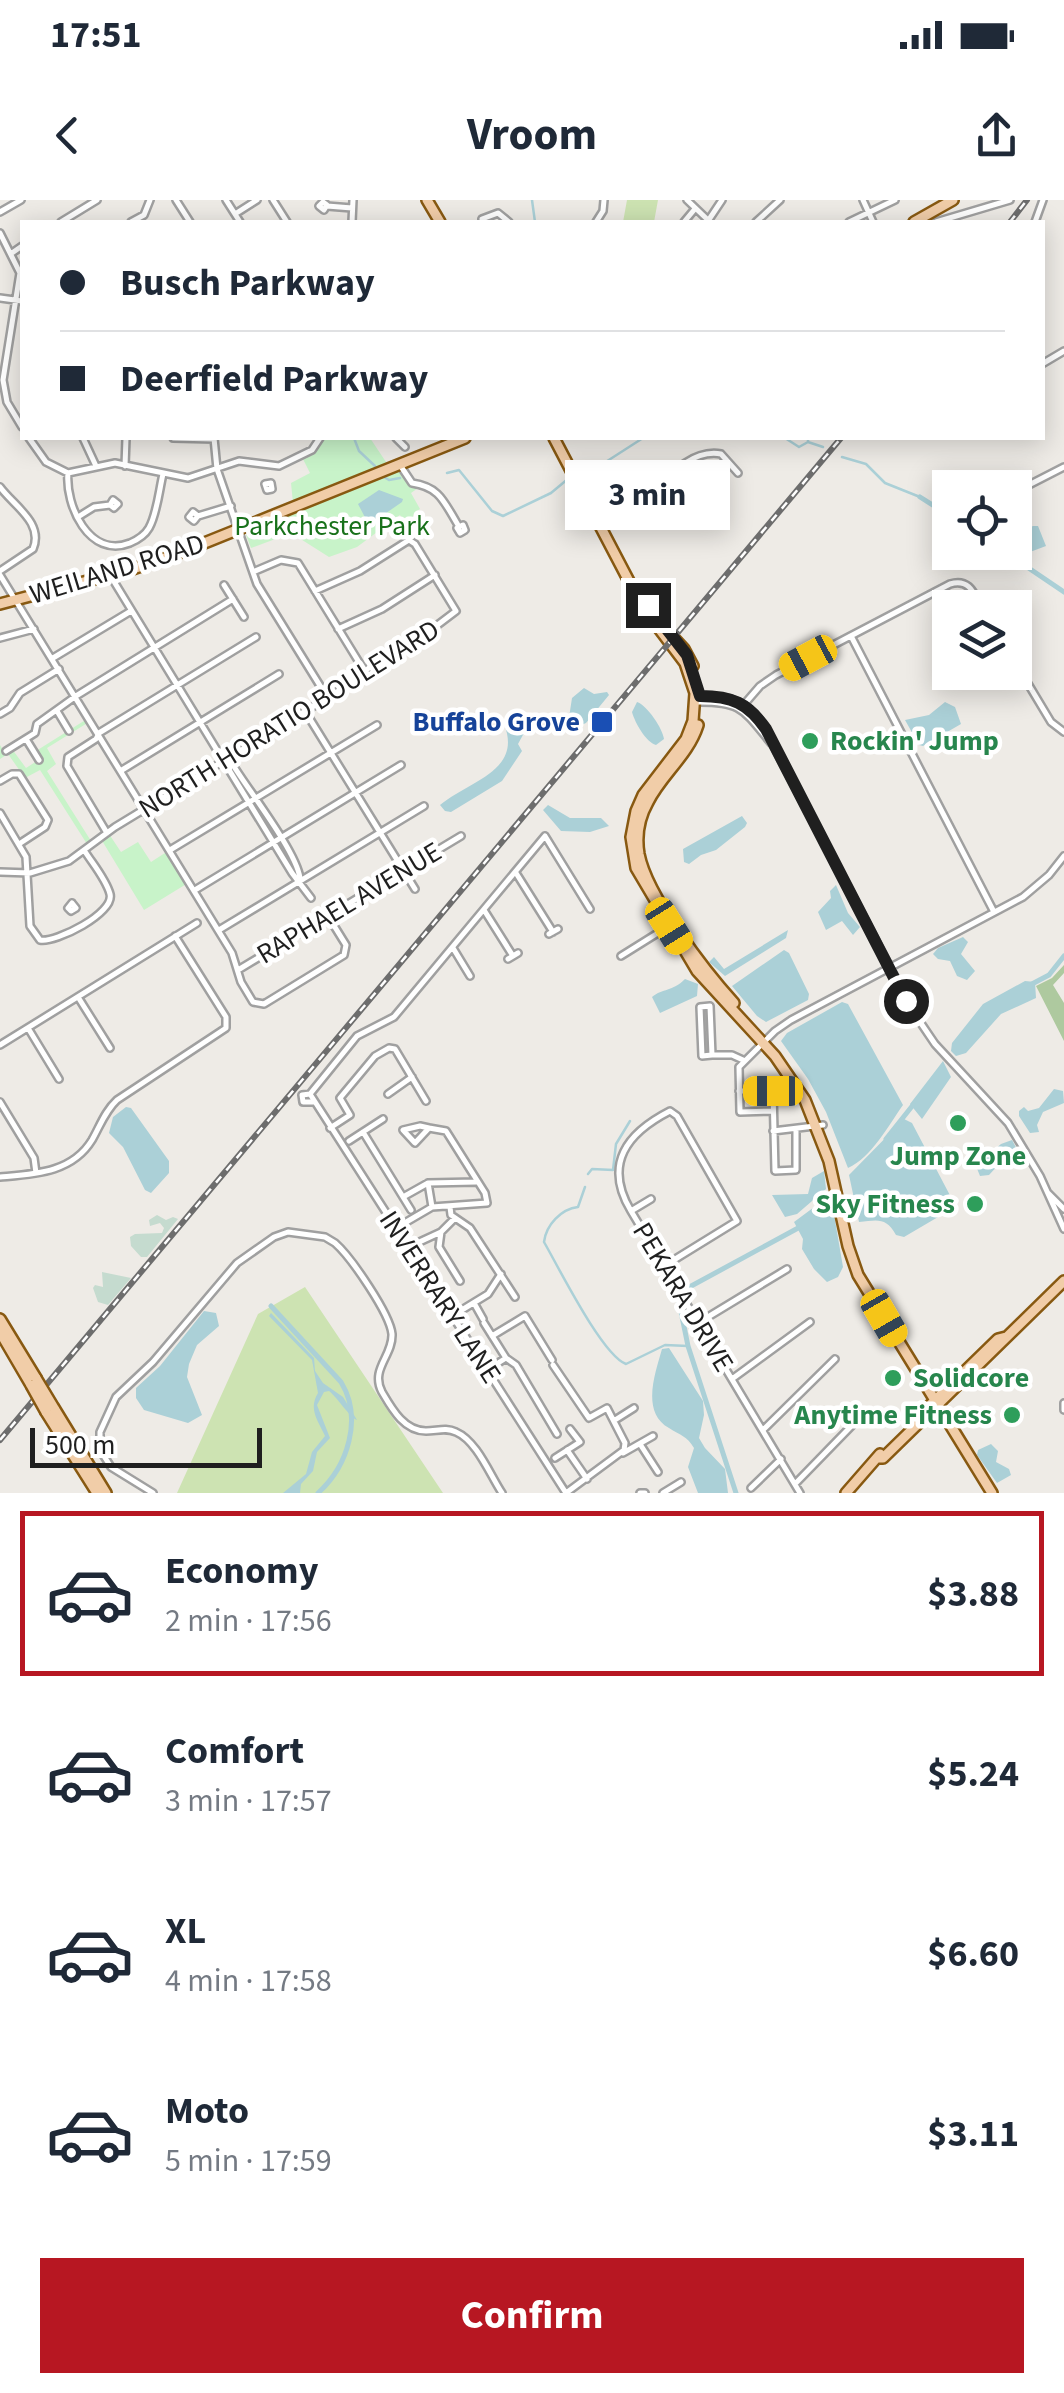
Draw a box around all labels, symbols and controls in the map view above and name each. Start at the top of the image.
text: 17:51 [50,8,142,62]
text: Vroom [467,103,597,167]
icon: back [40,108,95,163]
icon: share [969,108,1024,163]
text: Busch Parkway [120,256,375,310]
text: Deerfield Parkway [120,352,428,406]
callout: 3 min [566,460,730,530]
map controls [932,470,1032,690]
button: locate [932,470,1032,570]
text: 3 min [609,472,686,518]
park label: Parkchester Park [234,506,430,546]
street label: WEILAND ROAD [25,523,209,615]
route end [626,583,671,628]
button: layers [932,590,1032,690]
street label: NORTH HORATIO BOULEVARD [131,610,447,828]
car [774,631,842,685]
place label: Buffalo Grove [412,702,580,742]
marker: Buffalo Grove [589,709,615,735]
place label: Rockin' Jump [830,721,999,761]
marker: Rockin' Jump [799,730,821,752]
street label: RAPHAEL AVENUE [249,832,449,974]
car [640,893,698,959]
route start [884,979,929,1024]
car [743,1076,803,1106]
marker: Jump Zone [947,1112,969,1134]
place label: Jump Zone [890,1136,1026,1176]
place label: Sky Fitness [815,1184,955,1224]
marker: Sky Fitness [964,1193,986,1215]
street label: INVERRARY LANE [369,1203,511,1391]
street label: PEKARA DRIVE [623,1215,743,1379]
car [856,1285,912,1351]
place label: Solidcore [913,1358,1029,1398]
marker: Solidcore [882,1367,904,1389]
place label: Anytime Fitness [793,1395,992,1435]
marker: Anytime Fitness [1001,1404,1023,1426]
scale bar [30,1423,262,1468]
text: 500 m [45,1425,116,1465]
text: Economy [165,1544,318,1598]
icon: car [45,1549,135,1639]
text: $3.88 [927,1567,1019,1621]
text: 2 min · 17:56 [165,1598,332,1644]
text: Comfort [165,1724,304,1778]
icon: car [45,1729,135,1819]
text: $5.24 [927,1747,1019,1801]
text: 3 min · 17:57 [165,1778,332,1824]
text: XL [165,1904,206,1958]
icon: car [45,1909,135,1999]
text: $6.60 [927,1927,1019,1981]
text: 4 min · 17:58 [165,1958,332,2004]
text: Moto [165,2084,249,2138]
icon: car [45,2089,135,2179]
text: $3.11 [927,2107,1019,2161]
text: 5 min · 17:59 [165,2138,332,2184]
button: Confirm [40,2258,1024,2373]

